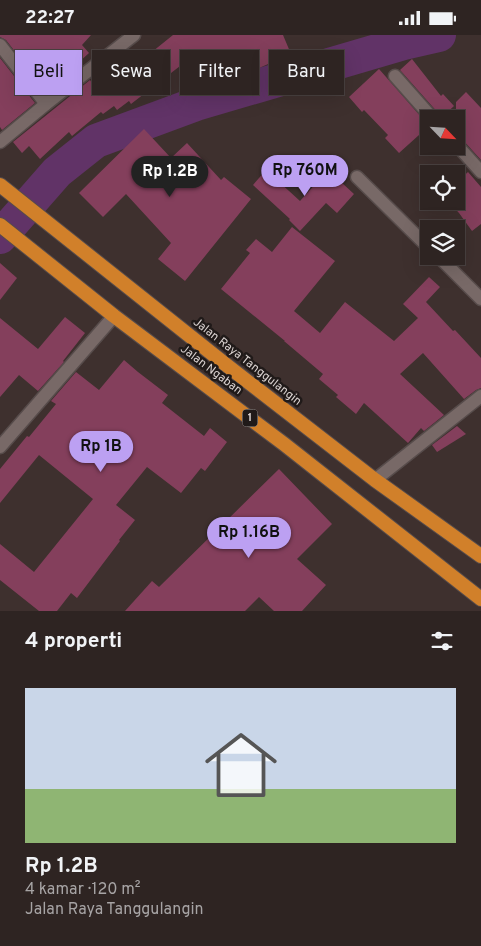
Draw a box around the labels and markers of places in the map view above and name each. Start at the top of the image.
pin: Rp 1.2B [124,155,216,198]
pin: Rp 760M [259,155,351,197]
pin: Rp 1B [66,431,136,473]
pin: Rp 1.16B [197,517,301,559]

